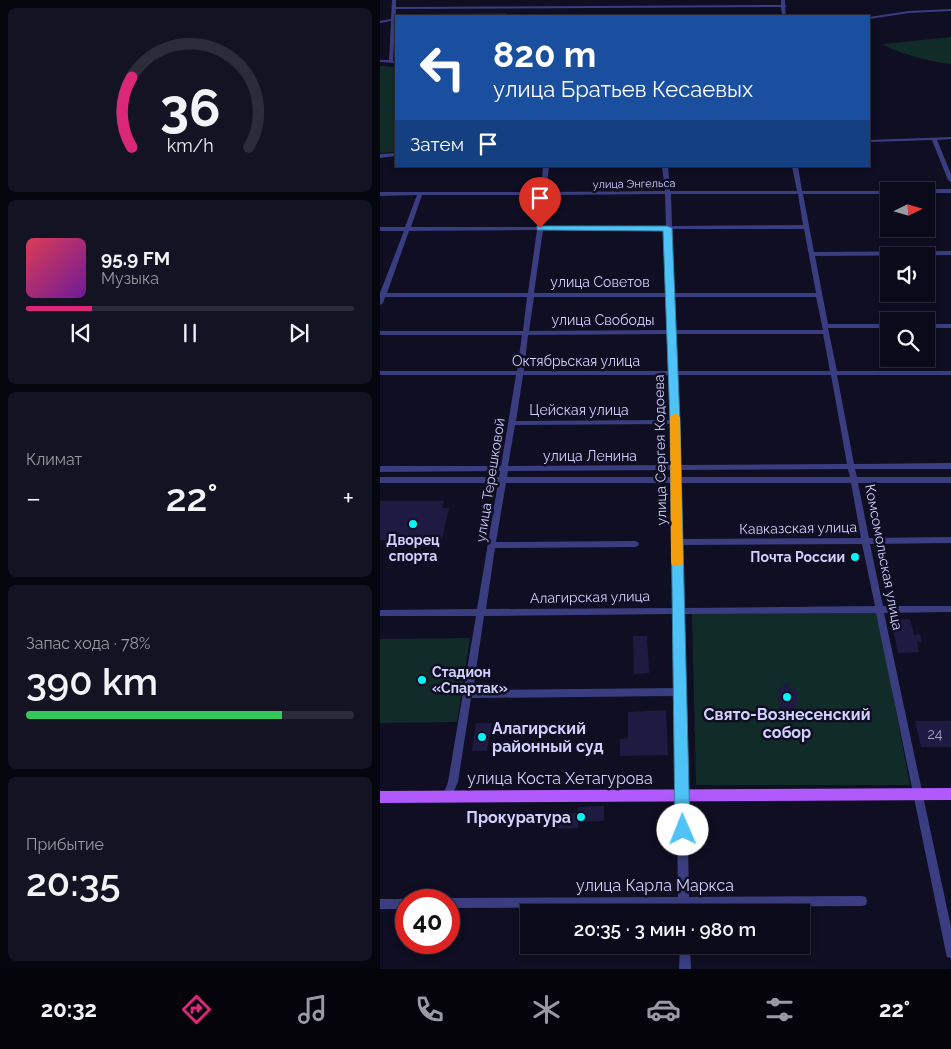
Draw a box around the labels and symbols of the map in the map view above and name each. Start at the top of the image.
pin [519,177,561,228]
street label: улица Энгельса [593,177,675,191]
north arrow [880,182,935,238]
street label: улица Советов [550,274,650,290]
street label: улица Свободы [551,312,655,328]
street label: Октябрьская улица [512,353,640,369]
street label: улица Сергея Кодоева [651,374,669,526]
street label: Цейская улица [529,402,629,418]
street label: улица Терешковой [472,417,508,543]
street label: улица Ленина [543,448,637,464]
street label: Комсомольская улица [862,483,906,631]
marker: Дворец спорта [407,518,419,530]
street label: Кавказская улица [739,519,857,537]
place label: Дворец спорта [386,532,440,564]
place label: Почта России [750,549,845,565]
marker: Почта России [849,551,861,563]
street label: Алагирская улица [530,588,650,606]
place label: Стадион «Спартак» [432,664,508,696]
marker: Стадион «Спартак» [416,674,428,686]
marker: Свято-Вознесенский собор [781,691,793,703]
place label: Свято-Вознесенский собор [704,705,871,742]
place label: Алагирский районный суд [492,719,604,756]
house number: 24 [928,726,943,742]
marker: Алагирский районный суд [476,731,488,743]
street label: улица Коста Хетагурова [467,769,653,788]
position arrow [656,803,708,855]
place label: Прокуратура [466,808,571,827]
marker: Прокуратура [575,811,587,823]
street label: улица Карла Маркса [576,876,734,895]
speed limit sign: 40 [395,889,460,954]

